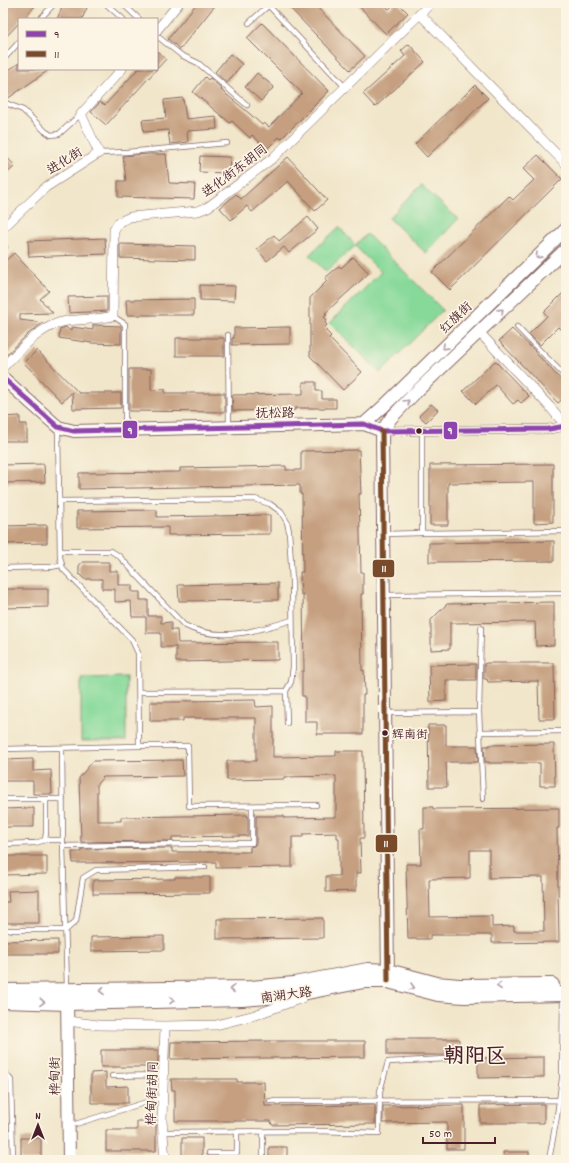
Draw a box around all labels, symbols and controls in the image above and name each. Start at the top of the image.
legend [18,18,158,70]
text: 9 [54,27,60,44]
text: 11 [54,47,59,64]
street label: 进化街东胡同 [199,141,272,203]
street label: 进化街 [44,144,87,181]
one-way arrow [535,251,543,259]
street label: 红旗街 [436,298,477,339]
one-way arrow [496,309,504,316]
one-way arrow [442,342,450,350]
one-way arrow [402,399,410,407]
street label: 抚松路 [255,405,295,424]
line badge: 9 [122,420,138,439]
line badge: 9 [443,421,458,440]
text: 9 [127,424,133,440]
text: 9 [447,424,453,440]
unlabelled marker [414,426,424,436]
line badge: 11 [372,559,395,578]
text: 11 [382,562,386,578]
place label: 辉南街 [392,727,428,744]
marker: 辉南街 [380,728,390,738]
line badge: 11 [375,834,398,853]
text: 11 [384,837,388,853]
one-way arrow [496,982,502,990]
street label: 南湖大路 [259,983,313,1010]
one-way arrow [408,983,415,991]
one-way arrow [229,984,235,993]
one-way arrow [99,987,105,995]
one-way arrow [169,996,175,1004]
one-way arrow [39,997,45,1006]
district label: 朝阳区 [444,1043,507,1073]
street label: 桦甸街 [47,1056,66,1096]
street label: 桦甸街胡同 [143,1060,164,1126]
north arrow [18,1105,58,1145]
text: N [35,1109,41,1125]
scale bar [423,1119,495,1145]
text: 50 m [429,1126,452,1143]

